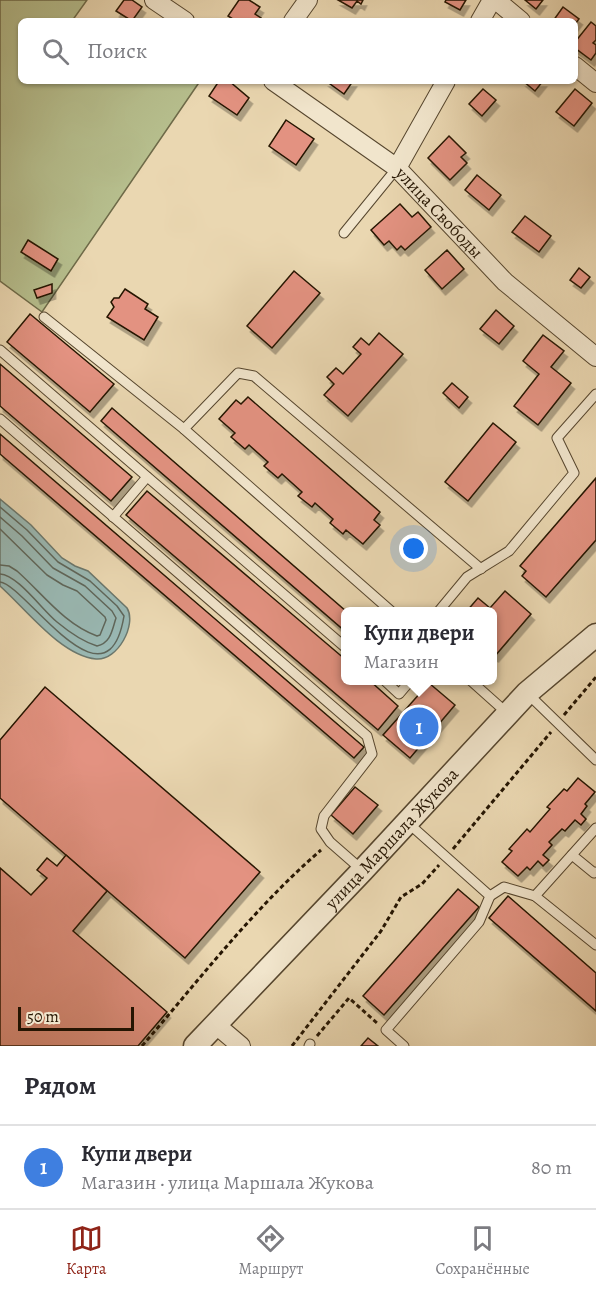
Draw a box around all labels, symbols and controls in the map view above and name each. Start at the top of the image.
search box [18,18,578,84]
icon: search [39,35,72,68]
text: Поиск [87,36,147,66]
street label: улица Свободы [389,161,488,264]
your location [399,534,428,563]
popup [341,607,497,685]
text: Купи двери [363,618,475,648]
text: Магазин [363,648,439,675]
pin: 1 [400,704,438,750]
street label: улица Маршала Жукова [319,762,464,915]
scale bar [18,1004,134,1032]
text: 50 m [27,1006,59,1028]
text: Рядом [24,1068,96,1103]
text: Купи двери [81,1139,192,1169]
text: 1 [40,1154,47,1181]
text: 80 m [531,1154,572,1181]
text: Магазин · улица Маршала Жукова [81,1169,374,1196]
tab: Карта [66,1222,106,1280]
tab: Маршрут [239,1222,303,1280]
tab: Сохранённые [436,1222,530,1280]

